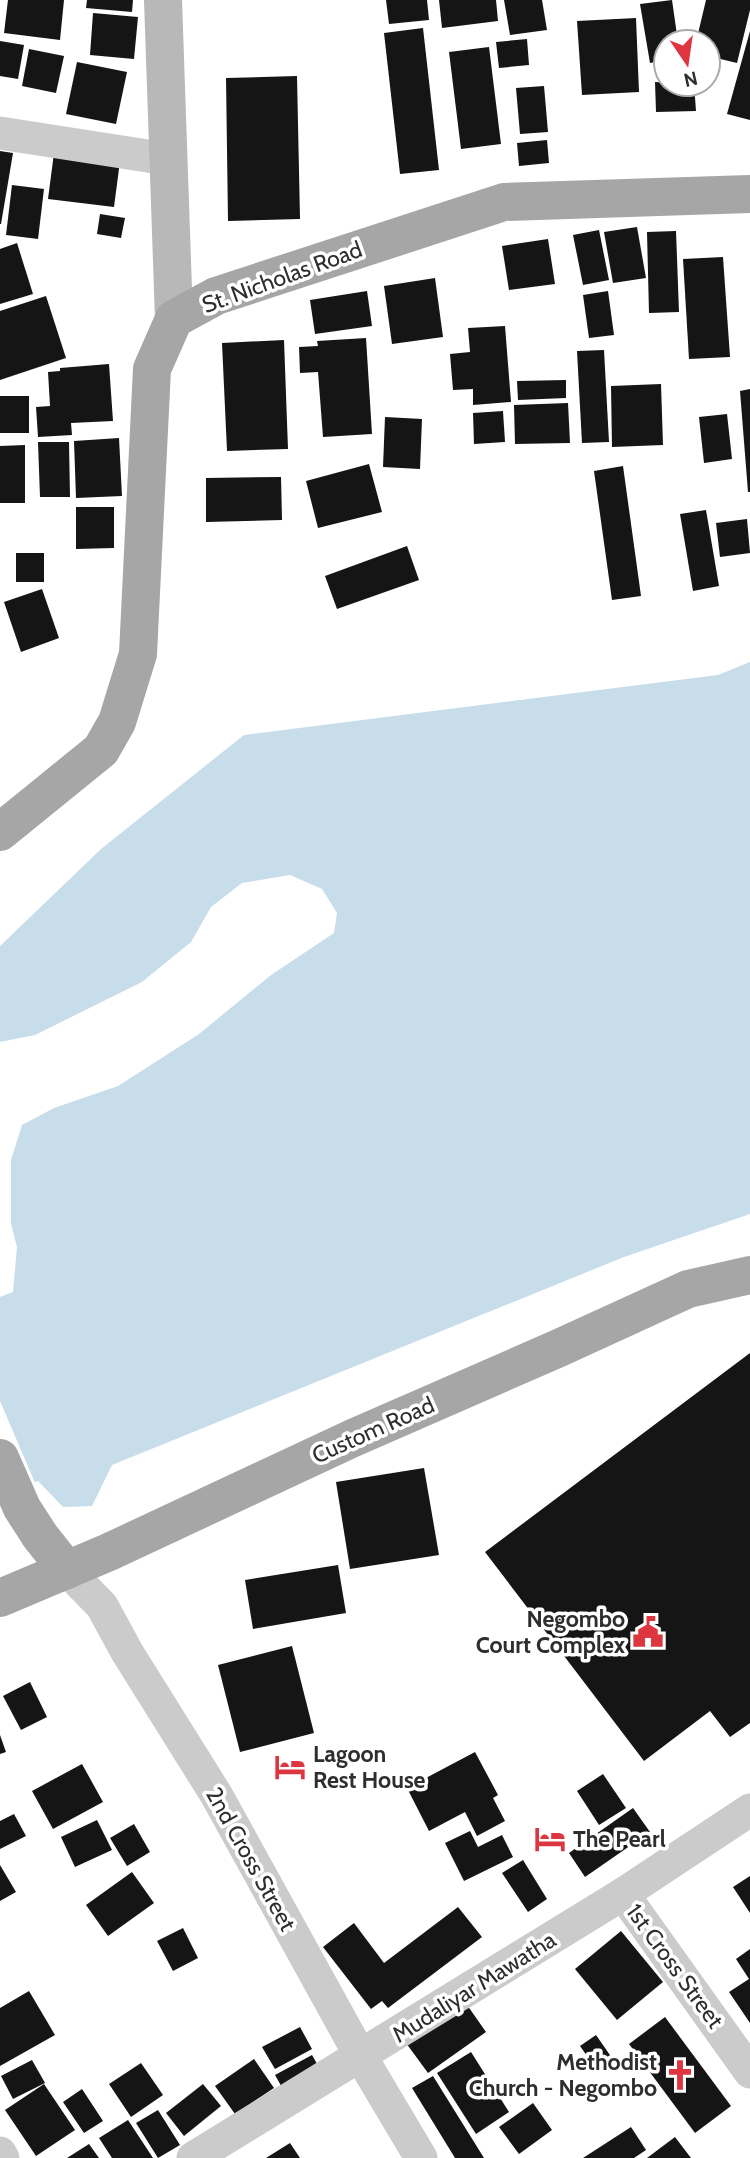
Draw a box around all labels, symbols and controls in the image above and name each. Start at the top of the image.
north arrow [652,28,722,98]
text: N [682,66,700,92]
street label: St. Nicholas Road [198,235,366,319]
street label: Custom Road [307,1391,439,1469]
place label: Negombo Court Complex [476,1605,626,1659]
public building icon: Negombo Court Complex [631,1615,665,1649]
place label: Lagoon Rest House [313,1740,426,1794]
hotel icon: Lagoon Rest House [273,1750,307,1784]
street label: 2nd Cross Street [200,1782,302,1936]
hotel icon: The Pearl [533,1822,567,1856]
place label: The Pearl [573,1825,666,1853]
street label: 1st Cross Street [620,1898,730,2034]
street label: Mudaliyar Mawatha [387,1925,561,2049]
place label: Methodist Church - Negombo [469,2048,657,2102]
church icon: Methodist Church - Negombo [663,2058,697,2092]

